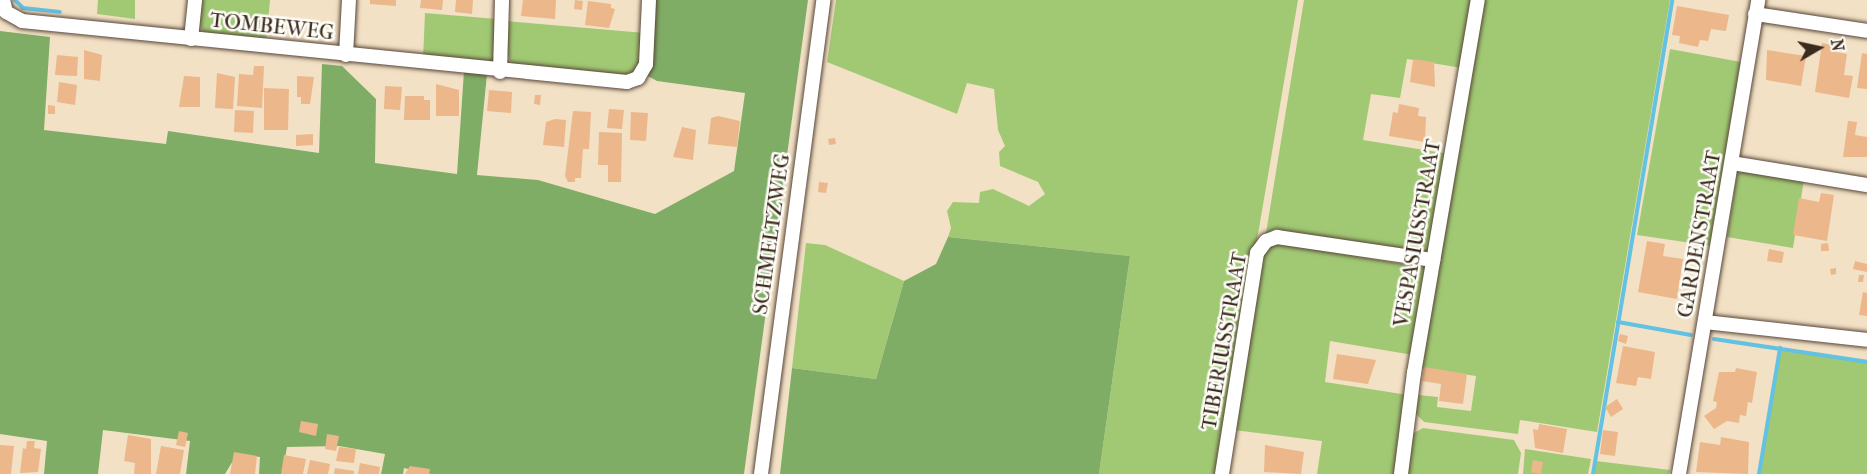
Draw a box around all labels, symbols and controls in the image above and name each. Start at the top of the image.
street label: TOMBEWEG [209,7,335,45]
north arrow [1789,18,1849,78]
text: N [1827,38,1848,53]
street label: VESPASIUSSTRAAT [1388,137,1446,329]
street label: GARDENSTRAAT [1672,149,1726,319]
street label: SCHMELTZWEG [747,152,795,316]
street label: TIBERIUSSTRAAT [1196,250,1252,432]

